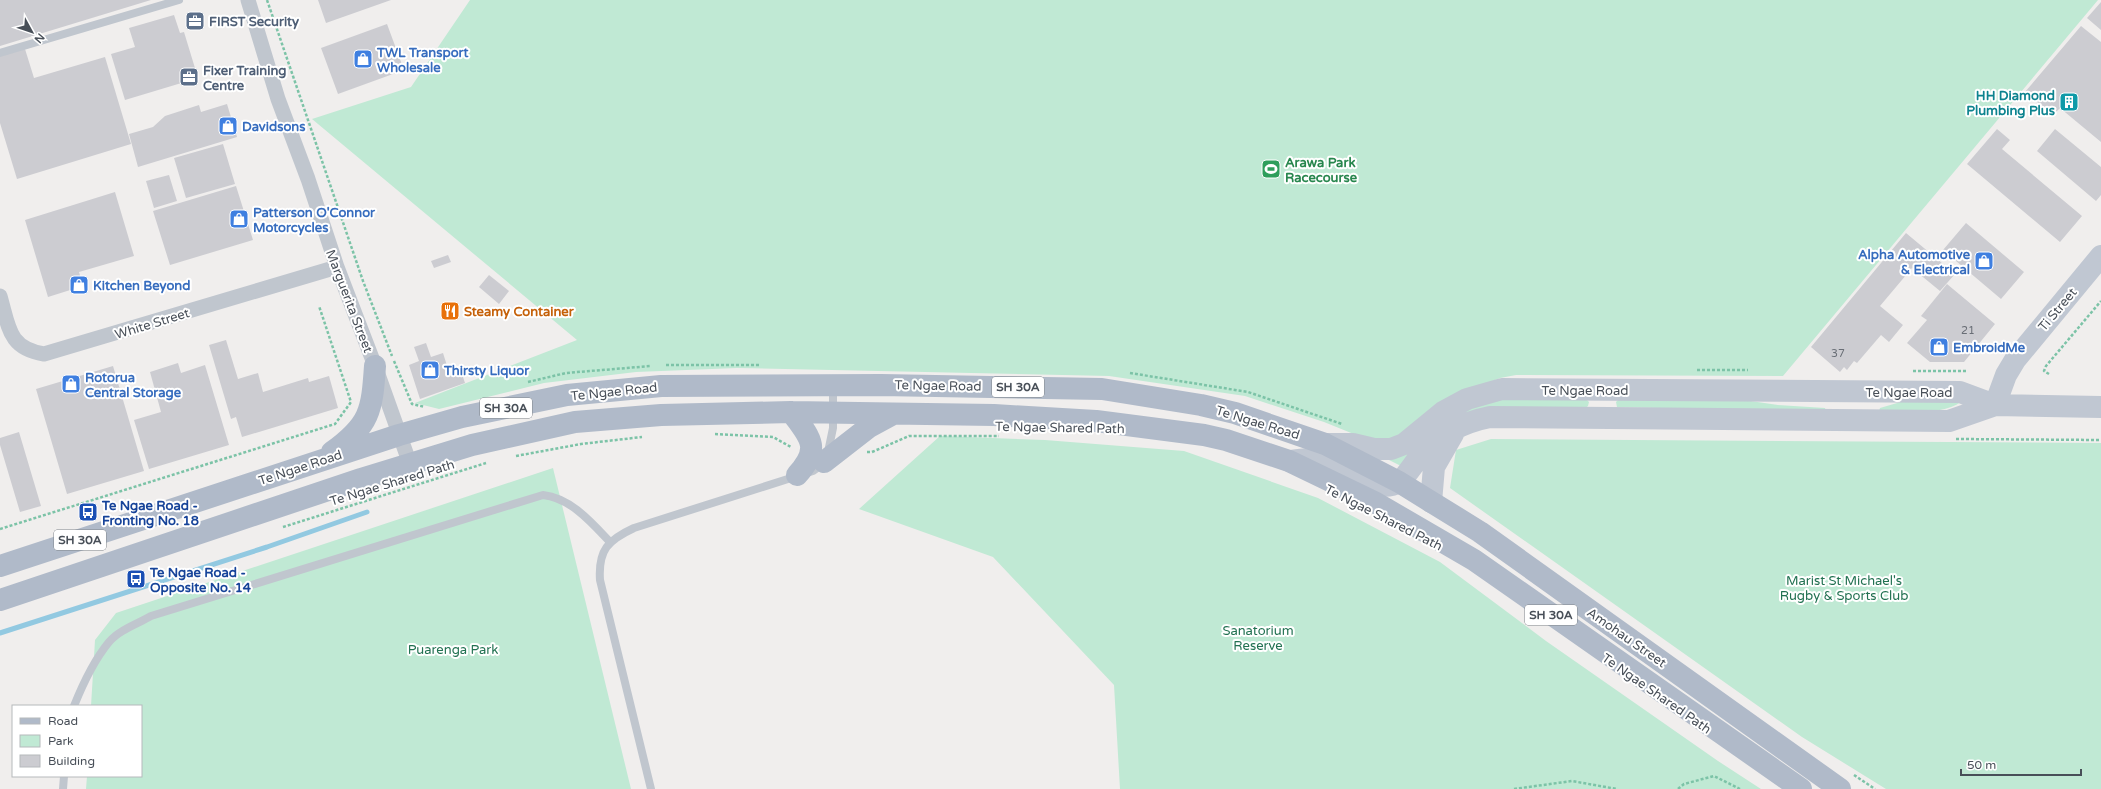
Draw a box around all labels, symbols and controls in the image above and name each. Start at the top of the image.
office icon: FIRST Security [184,10,206,32]
north arrow [12,12,52,52]
place label: FIRST Security [209,14,299,30]
text: N [31,31,47,46]
place label: TWL Transport Wholesale [376,45,469,76]
shop icon: TWL Transport Wholesale [352,48,374,70]
place label: Fixer Training Centre [203,63,287,94]
office icon: Fixer Training Centre [178,66,200,88]
place label: HH Diamond Plumbing Plus [1966,88,2055,119]
building icon: HH Diamond Plumbing Plus [2058,91,2080,113]
shop icon: Davidsons [217,115,239,137]
place label: Davidsons [242,119,305,135]
place label: Arawa Park Racecourse [1285,155,1358,186]
sports icon: Arawa Park Racecourse [1260,158,1282,180]
place label: Patterson O'Connor Motorcycles [253,205,376,236]
shop icon: Patterson O'Connor Motorcycles [228,208,250,230]
place label: Alpha Automotive & Electrical [1858,247,1971,278]
street label: Marguerita Street [322,248,376,355]
shop icon: Alpha Automotive & Electrical [1973,250,1995,272]
shop icon: Kitchen Beyond [68,274,90,296]
place label: Kitchen Beyond [93,278,190,294]
street label: Ti Street [2035,285,2080,335]
restaurant icon: Steamy Container [439,300,461,322]
place label: Steamy Container [464,304,575,320]
street label: White Street [113,305,192,343]
house number: 21 [1961,324,1975,337]
shop icon: EmbroidMe [1928,336,1950,358]
place label: EmbroidMe [1953,340,2026,356]
house number: 37 [1831,347,1845,360]
shop icon: Thirsty Liquor [419,359,441,381]
place label: Thirsty Liquor [443,363,530,379]
place label: Rotorua Central Storage [85,370,182,401]
shop icon: Rotorua Central Storage [60,373,82,395]
street label: Te Ngae Road [894,377,982,395]
road number: SH 30A [992,377,1044,397]
street label: Te Ngae Road [570,379,658,404]
street label: Te Ngae Road [1542,383,1629,399]
street label: Te Ngae Road [1866,385,1953,401]
road number: SH 30A [480,398,532,418]
street label: Te Ngae Road [1214,403,1302,443]
street label: Te Ngae Shared Path [995,419,1125,437]
street label: Te Ngae Road [256,447,344,489]
street label: Te Ngae Shared Path [328,456,457,510]
street label: Te Ngae Shared Path [1322,481,1445,554]
place label: Te Ngae Road - Fronting No. 18 [101,498,199,529]
bus stop icon: Te Ngae Road - Fronting No. 18 [77,501,99,523]
road number: SH 30A [54,530,106,550]
place label: Te Ngae Road - Opposite No. 14 [149,565,252,596]
bus stop icon: Te Ngae Road - Opposite No. 14 [125,568,147,590]
park label: Marist St Michael's Rugby & Sports Club [1780,573,1908,604]
road number: SH 30A [1525,605,1577,625]
street label: Amohau Street [1584,605,1669,671]
park label: Sanatorium Reserve [1222,623,1294,654]
park label: Puarenga Park [408,642,498,658]
street label: Te Ngae Shared Path [1599,650,1714,738]
legend [12,705,142,777]
text: Road [48,714,78,728]
text: Park [48,734,74,748]
scale bar [1961,751,2081,777]
text: Building [48,754,95,768]
text: 50 m [1967,758,1996,772]

